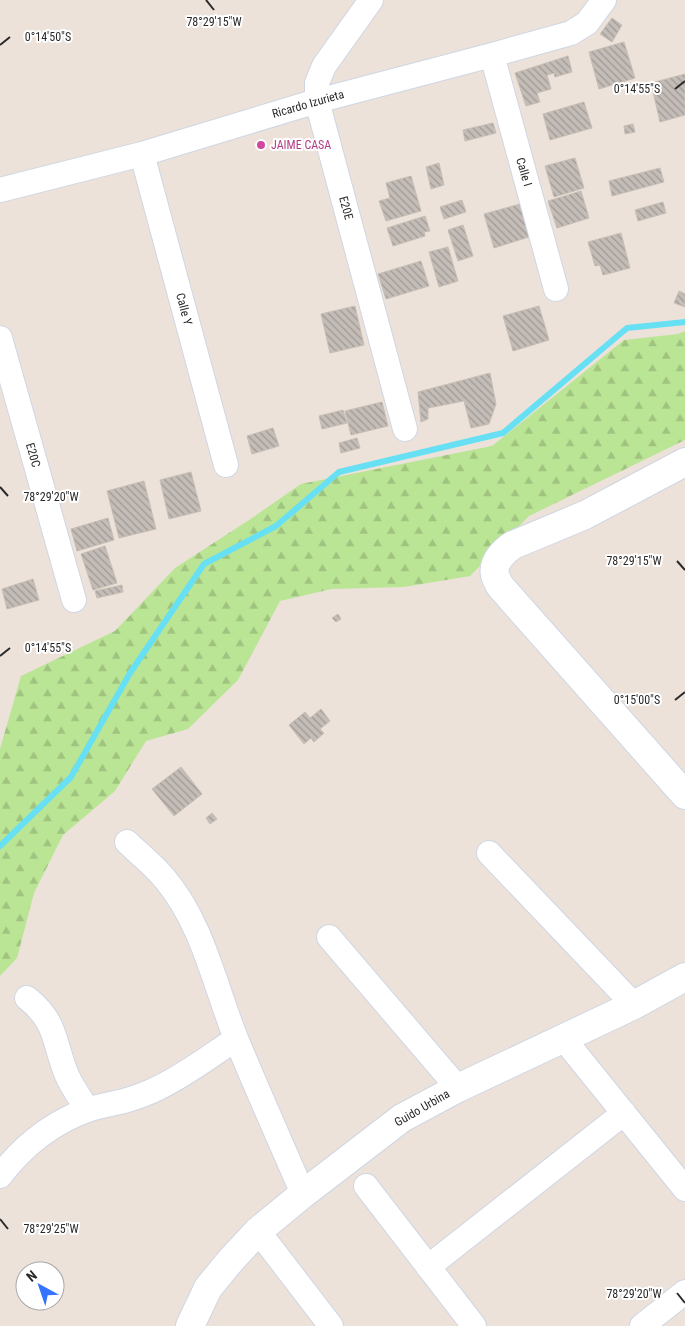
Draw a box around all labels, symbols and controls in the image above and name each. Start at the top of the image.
text: 78°29'15"W [186,15,242,29]
text: 0°14'50"S [25,30,71,44]
text: 0°14'55"S [614,82,660,96]
street label: Ricardo Izurieta [270,87,346,121]
place label: JAIME CASA [271,138,331,152]
marker: JAIME CASA [255,139,267,151]
street label: Calle I [513,156,535,188]
street label: E20E [336,195,356,221]
street label: Calle Y [173,291,195,327]
street label: E20C [23,441,43,469]
text: 78°29'20"W [23,490,79,504]
text: 78°29'15"W [606,554,662,568]
text: 0°14'55"S [25,641,71,655]
text: 0°15'00"S [614,693,660,707]
street label: Guido Urbina [392,1087,452,1129]
text: 78°29'25"W [23,1222,79,1236]
north arrow [15,1261,65,1311]
text: N [23,1267,40,1285]
text: 78°29'20"W [606,1287,662,1301]

